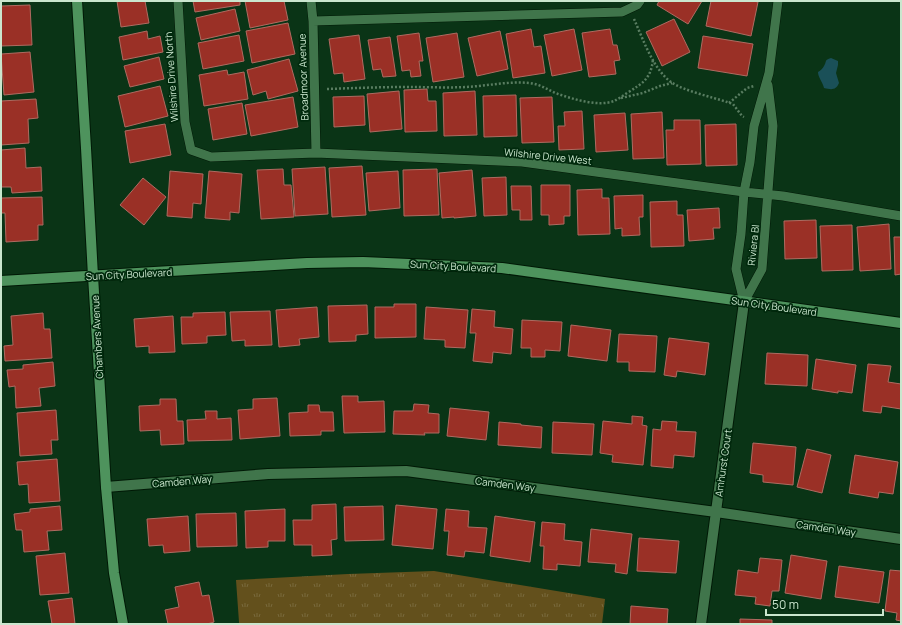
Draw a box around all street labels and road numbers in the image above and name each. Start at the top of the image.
street label: Wilshire Drive North [161,31,181,123]
street label: Broadmoor Avenue [294,33,312,121]
street label: Wilshire Drive West [504,144,592,168]
street label: Riviera Bl [744,224,762,266]
street label: Sun City Boulevard [409,257,497,275]
street label: Sun City Boulevard [85,265,173,283]
street label: Sun City Boulevard [730,293,818,319]
street label: Chambers Avenue [88,295,106,379]
street label: Amhurst Court [711,428,735,498]
street label: Camden Way [151,471,213,491]
street label: Camden Way [474,473,536,495]
street label: Camden Way [795,517,857,539]

